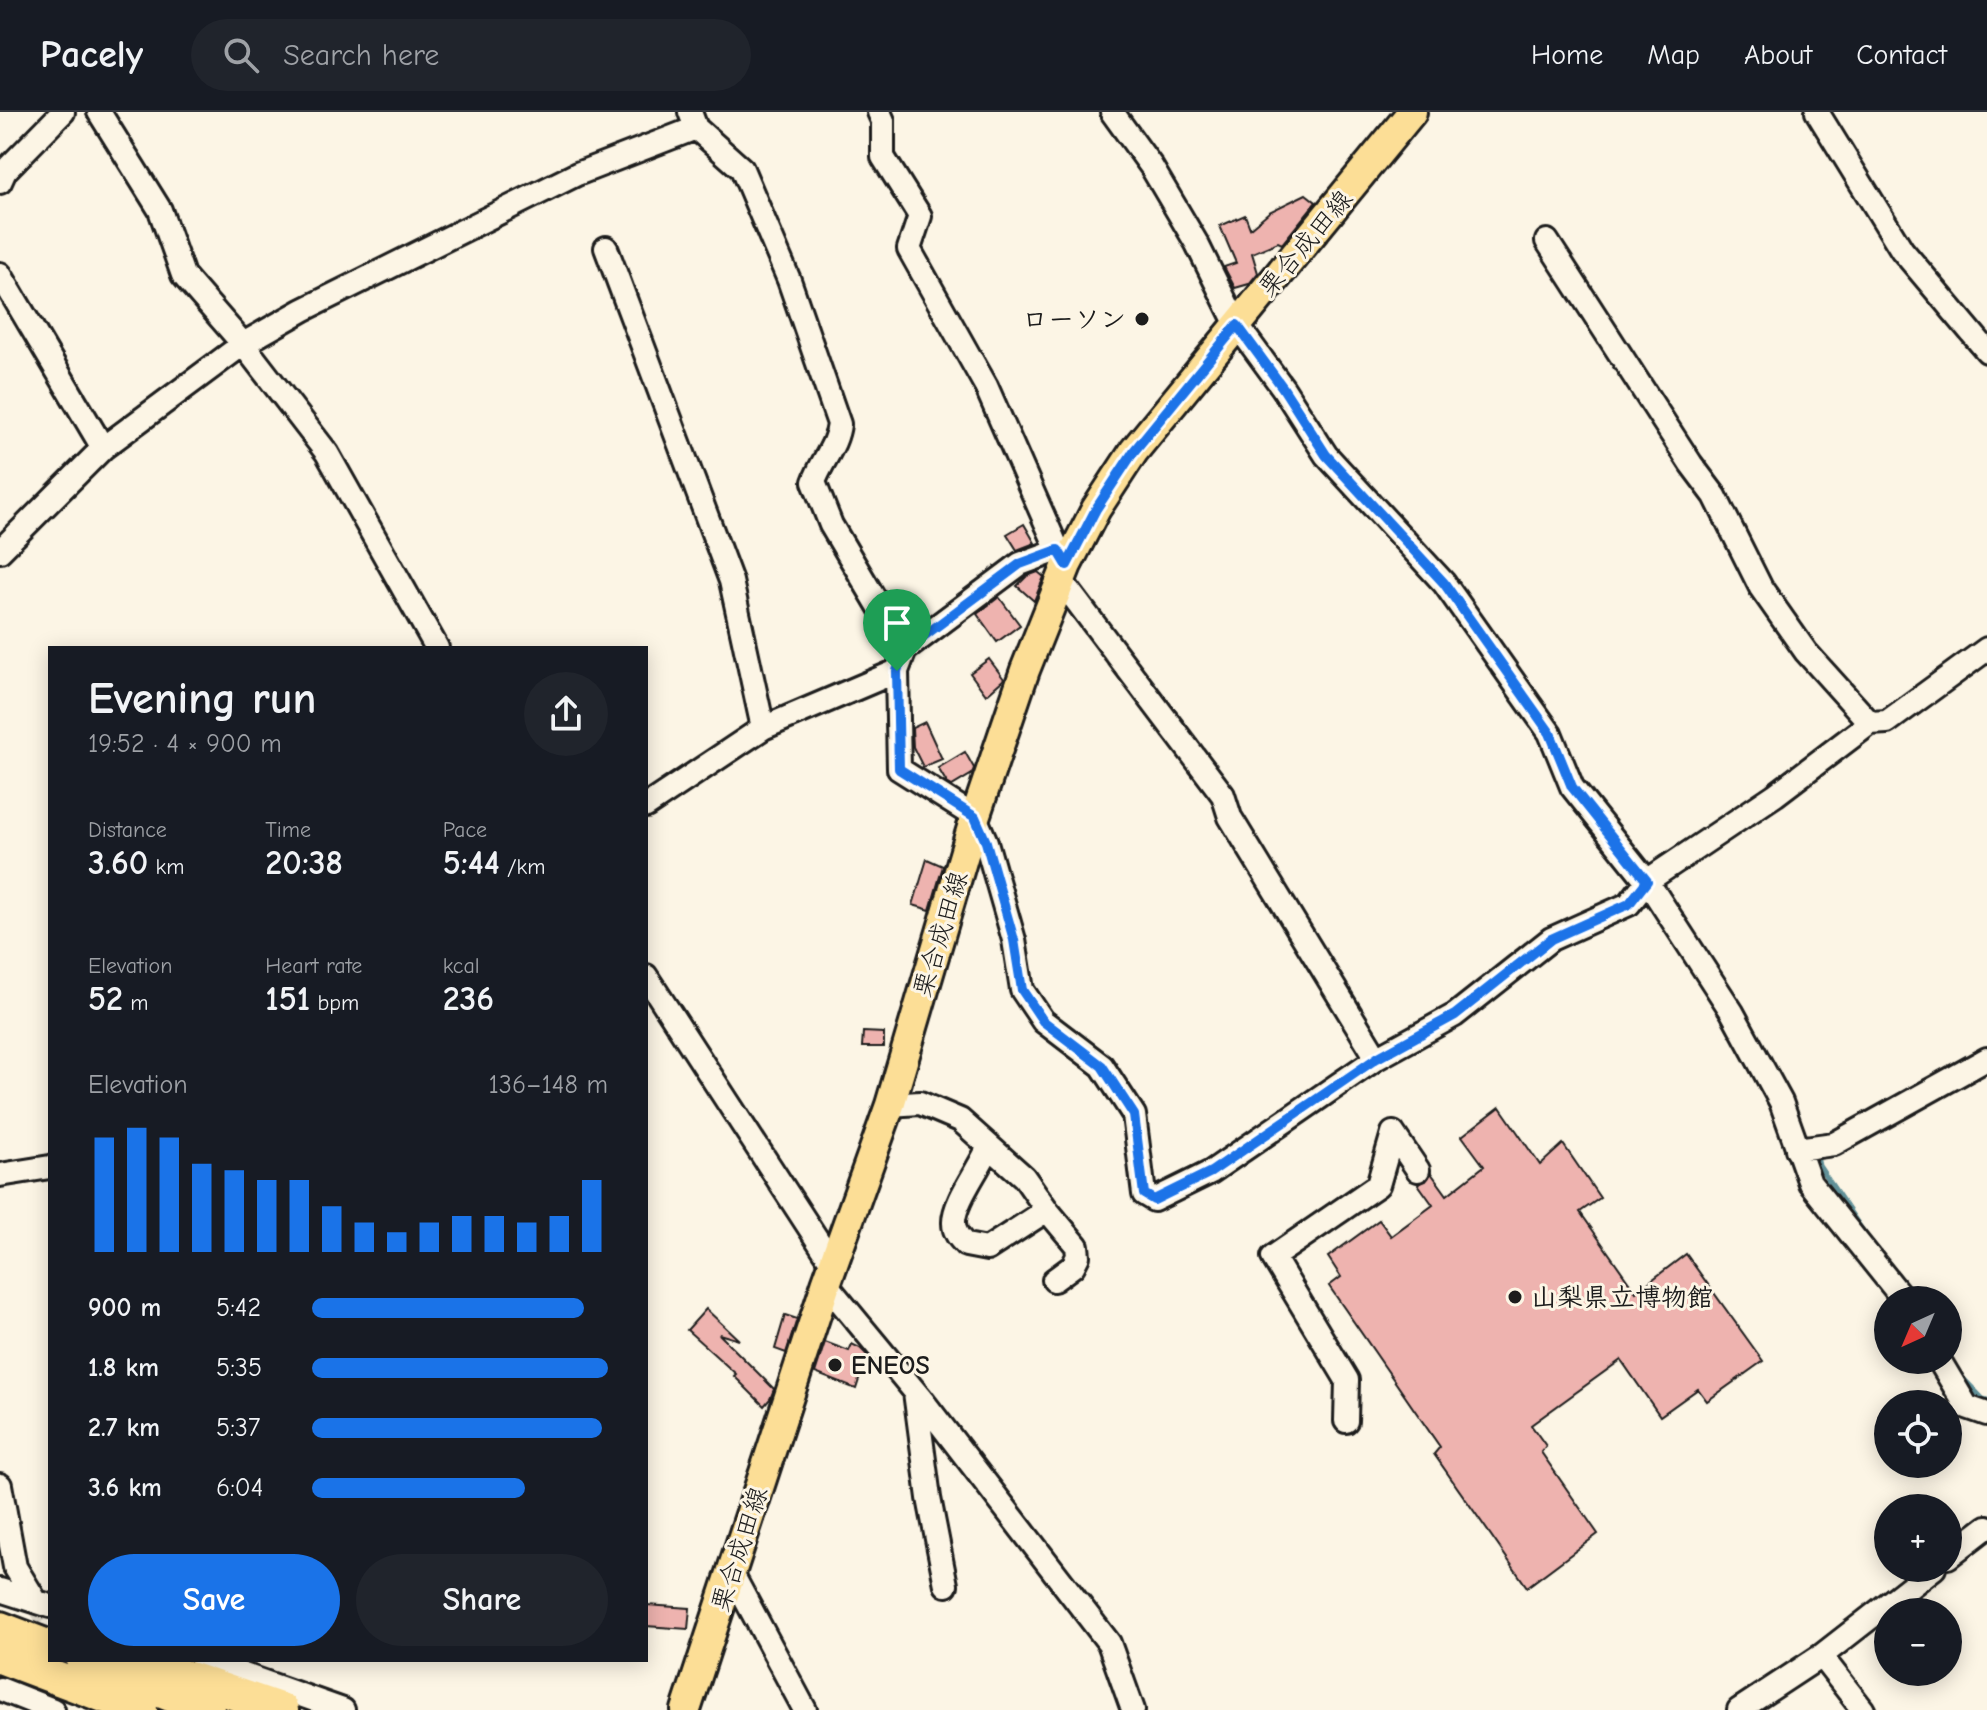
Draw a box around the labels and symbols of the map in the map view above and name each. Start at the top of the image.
street label: 栗合成田線 [1252,184,1359,303]
place label: ローソン [1022,305,1126,335]
marker: ローソン [1133,310,1151,328]
pin [863,589,931,671]
street label: 栗合成田線 [908,868,974,1001]
place label: 山梨県立博物館 [1531,1283,1713,1313]
north arrow [1874,1286,1962,1374]
marker: 山梨県立博物館 [1506,1288,1524,1306]
place label: ENEOS [851,1351,930,1381]
marker: ENEOS [826,1356,844,1374]
street label: 栗合成田線 [706,1483,774,1616]

